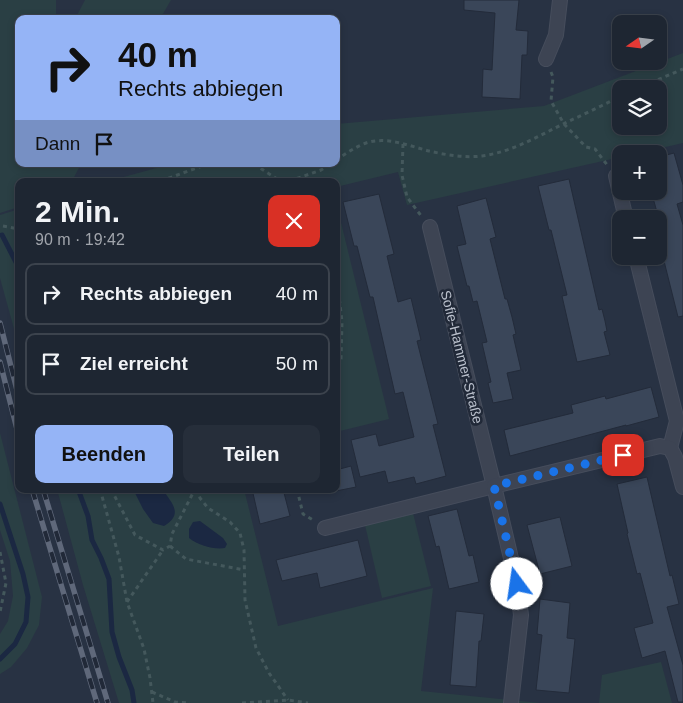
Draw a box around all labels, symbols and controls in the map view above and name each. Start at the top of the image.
north arrow [612,15,668,70]
map controls [612,15,667,265]
icon: right [35,35,100,100]
text: 40 m [118,35,198,74]
text: Rechts abbiegen [118,76,283,101]
button: layers [612,80,667,135]
icon: arrive [90,130,118,158]
text: Dann [35,133,80,154]
button: + [612,145,667,200]
text: 2 Min. [35,195,120,228]
button: close [268,195,320,247]
button: − [612,210,667,265]
text: 90 m · 19:42 [35,231,125,248]
icon: right [37,280,65,308]
text: Rechts abbiegen [80,283,232,304]
text: 40 m [276,283,318,304]
street label: Sofie-Hammer-Straße [438,289,486,426]
icon: arrive [37,350,65,378]
text: Ziel erreicht [80,353,188,374]
text: 50 m [276,353,318,374]
button: Beenden [35,425,173,483]
button: Teilen [183,425,320,483]
pin [602,434,644,476]
icon: arrive [609,441,637,469]
position arrow [490,557,542,609]

